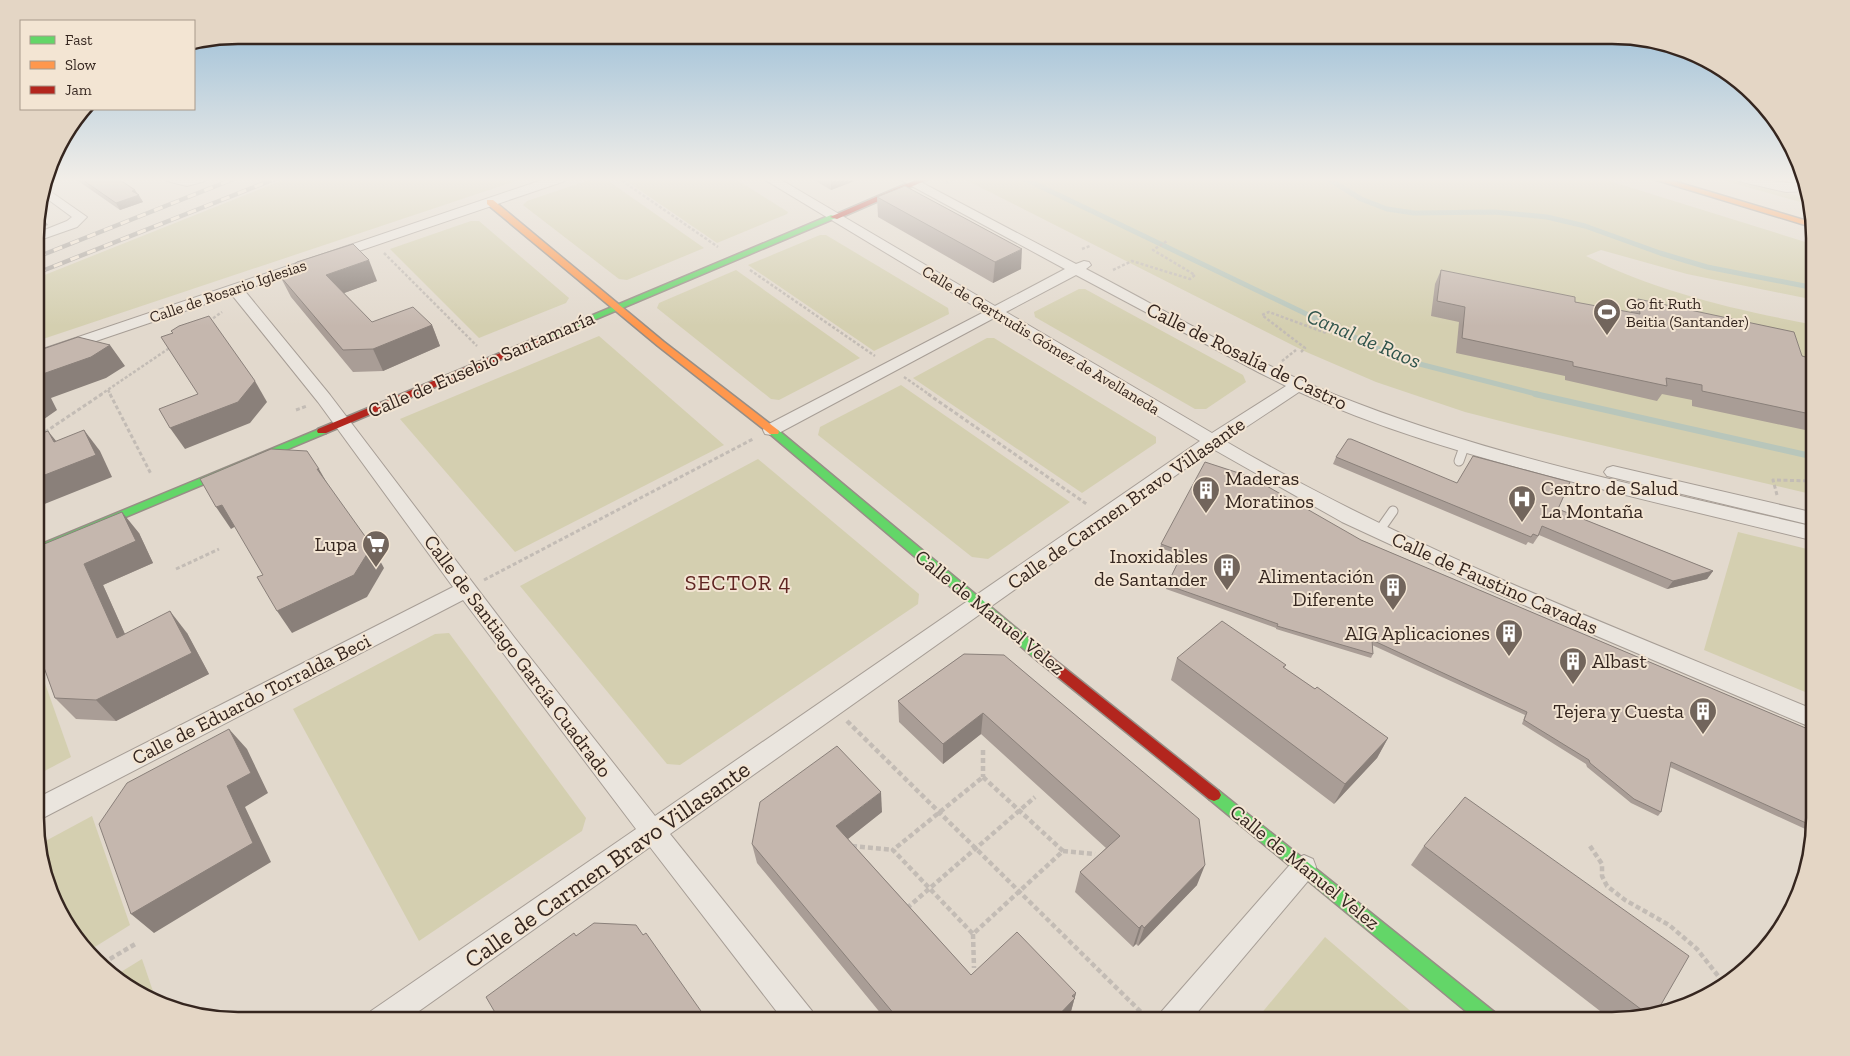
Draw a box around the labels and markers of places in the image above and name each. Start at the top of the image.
place label: Go fit Ruth Beitia (Santander) [1626,294,1749,331]
sports icon: Go fit Ruth Beitia (Santander) [1592,297,1622,336]
place label: Maderas Moratinos [1225,466,1314,513]
building icon: Maderas Moratinos [1191,475,1221,514]
place label: Centro de Salud La Montaña [1541,476,1678,523]
hospital icon: Centro de Salud La Montaña [1507,484,1537,523]
supermarket icon: Lupa [361,529,391,568]
place label: Lupa [314,532,357,556]
place label: Inoxidables de Santander [1094,544,1208,591]
building icon: Inoxidables de Santander [1212,552,1242,591]
place label: Alimentación Diferente [1258,564,1375,611]
building icon: Alimentación Diferente [1378,572,1408,611]
building icon: AIG Aplicaciones [1494,618,1524,657]
place label: AIG Aplicaciones [1345,621,1490,645]
building icon: Albast [1558,646,1588,685]
place label: Albast [1592,649,1647,673]
building icon: Tejera y Cuesta [1688,696,1718,735]
place label: Tejera y Cuesta [1553,699,1684,723]

